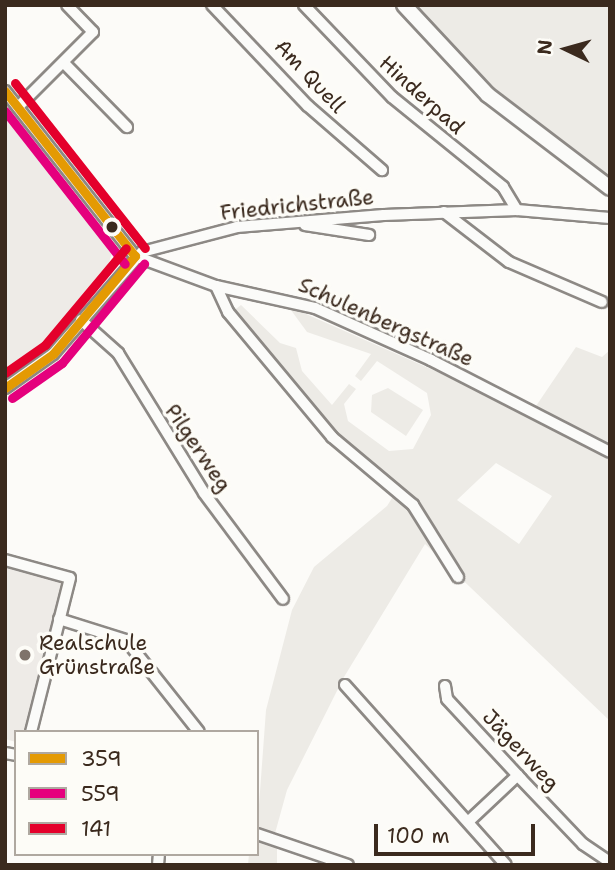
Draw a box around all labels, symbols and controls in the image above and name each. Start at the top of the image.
north arrow [531,14,601,84]
street label: Am Quell [269,34,351,118]
text: N [531,39,558,56]
street label: Hinderpad [374,50,470,140]
street label: Friedrichstraße [219,184,375,226]
unlabelled marker [105,220,119,234]
street label: Schulenbergstraße [295,272,477,372]
street label: Pilgerweg [160,399,236,497]
place label: Realschule Grünstraße [39,630,155,680]
marker: Realschule Grünstraße [17,647,33,663]
street label: Jägerweg [477,704,565,796]
legend [14,730,259,856]
text: 359 [81,745,122,773]
text: 559 [81,780,120,808]
scale bar [377,810,538,854]
text: 141 [81,815,111,843]
text: 100 m [387,822,450,850]

